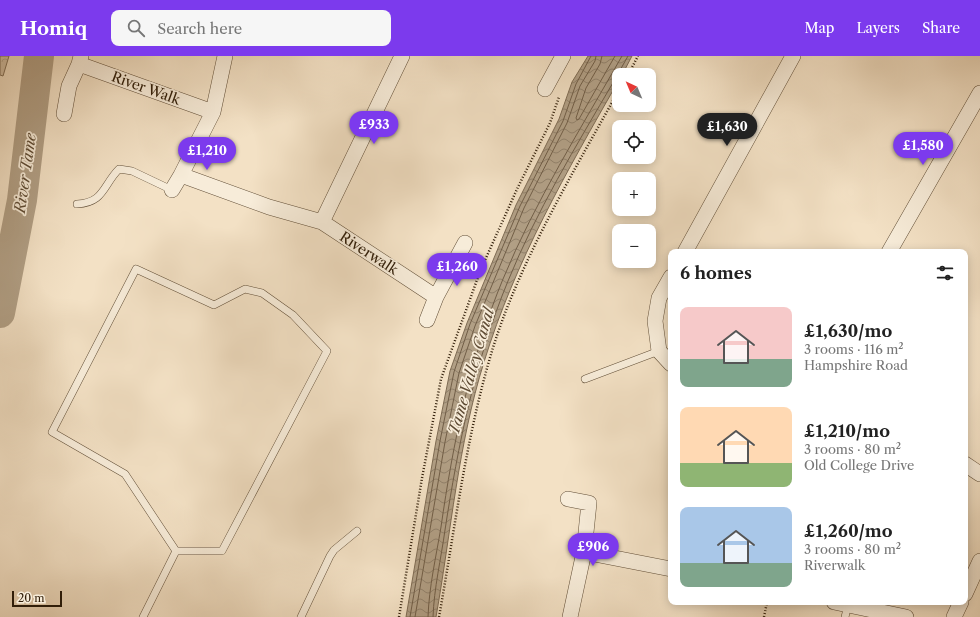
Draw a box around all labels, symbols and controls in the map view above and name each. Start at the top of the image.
search box [111,10,391,46]
text: Homiq [20,17,87,40]
icon: search [125,17,147,39]
text: Search here [157,19,242,38]
text: Map [804,19,834,37]
text: Layers [856,19,900,37]
text: Share [922,19,960,37]
street label: River Walk [109,67,184,109]
north arrow [612,68,656,112]
map controls [612,68,656,268]
pin: £933 [350,111,398,145]
pin: £1,630 [694,113,760,147]
text: £933 [358,116,390,132]
text: £1,630 [706,118,748,134]
button: locate [612,120,656,164]
water label: River Tame [10,131,40,215]
pin: £1,580 [890,132,956,166]
pin: £1,210 [174,137,240,171]
text: £1,580 [902,137,944,153]
text: £1,210 [187,142,227,158]
button: + [612,172,656,216]
button: − [612,224,656,268]
street label: Riverwalk [336,227,402,279]
pin: £1,260 [424,253,490,287]
text: £1,260 [436,258,478,274]
icon: filters [934,262,956,284]
text: 6 homes [680,263,752,283]
water label: Tame Valley Canal [444,303,499,437]
text: £1,630/mo [804,321,892,341]
icon: home [712,323,760,371]
text: 3 rooms · 116 m² [804,341,904,357]
text: Hampshire Road [804,357,908,373]
text: £1,210/mo [804,421,890,441]
icon: home [712,423,760,471]
text: 3 rooms · 80 m² [804,441,901,457]
text: Old College Drive [804,457,914,473]
text: £1,260/mo [804,521,893,541]
icon: home [712,523,760,571]
pin: £906 [569,533,617,567]
text: £906 [577,538,609,554]
text: 3 rooms · 80 m² [804,541,901,557]
text: Riverwalk [804,557,865,573]
scale bar [12,589,62,608]
text: 20 m [18,591,44,605]

